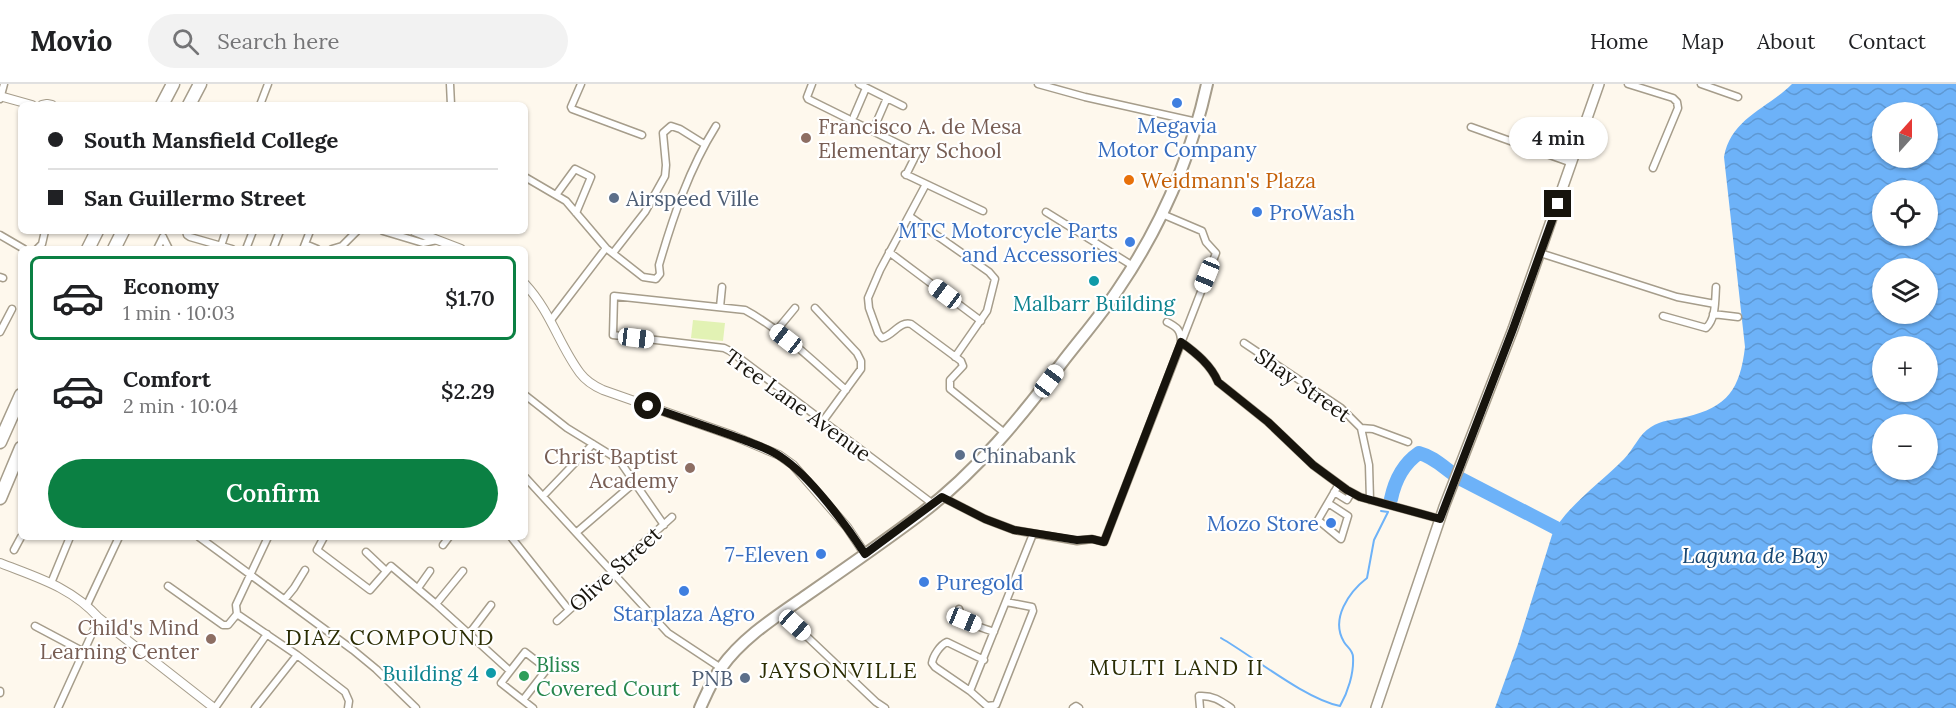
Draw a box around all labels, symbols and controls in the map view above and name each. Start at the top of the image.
search box [148,14,568,68]
text: Movio [30,23,112,59]
icon: search [169,25,202,58]
text: Search here [217,27,339,55]
text: Home [1590,28,1648,55]
text: Map [1681,28,1724,55]
text: About [1757,28,1815,55]
text: Contact [1848,28,1926,55]
marker: Megavia Motor Company [1170,96,1184,110]
north arrow [1872,102,1938,168]
map controls [1872,102,1938,480]
place label: Megavia Motor Company [1097,112,1257,163]
place label: Francisco A. de Mesa Elementary School [818,113,1022,164]
callout: 4 min [1508,117,1608,159]
text: 4 min [1532,125,1585,150]
text: South Mansfield College [84,126,338,154]
marker: Francisco A. de Mesa Elementary School [799,131,813,145]
place label: Weidmann's Plaza [1141,167,1316,194]
marker: Weidmann's Plaza [1122,173,1136,187]
button: locate [1872,180,1938,246]
text: San Guillermo Street [84,184,306,212]
place label: Airspeed Ville [625,185,759,212]
route end [1544,190,1571,217]
marker: Airspeed Ville [607,191,621,205]
place label: ProWash [1269,199,1355,226]
marker: ProWash [1250,205,1264,219]
place label: MTC Motorcycle Parts and Accessories [898,217,1118,268]
marker: MTC Motorcycle Parts and Accessories [1123,235,1137,249]
car [1192,255,1222,295]
button: layers [1872,258,1938,324]
icon: car [51,271,105,325]
text: Economy [123,272,219,300]
marker: Malbarr Building [1087,274,1101,288]
car [925,276,965,312]
text: $1.70 [445,284,495,312]
place label: Malbarr Building [1013,290,1176,317]
text: 1 min · 10:03 [123,300,235,325]
car [766,321,806,357]
car [617,327,655,349]
button: + [1872,336,1938,402]
street label: Shay Street [1250,342,1357,428]
street label: Tree Lane Avenue [719,343,877,467]
car [1031,361,1067,401]
icon: car [51,364,105,418]
text: Comfort [123,365,211,393]
text: $2.29 [441,377,495,405]
route start [634,392,661,419]
text: 2 min · 10:04 [123,393,238,418]
button: − [1872,414,1938,480]
place label: Chinabank [972,442,1077,469]
place label: Christ Baptist Academy [544,443,679,494]
marker: Chinabank [953,448,967,462]
button: Confirm [48,459,498,528]
marker: Christ Baptist Academy [683,461,697,475]
place label: Mozo Store [1207,510,1319,537]
marker: Mozo Store [1324,516,1338,530]
street label: Olive Street [563,520,667,618]
place label: 7-Eleven [725,541,809,568]
water label: Laguna de Bay [1682,541,1828,569]
marker: 7-Eleven [814,547,828,561]
place label: Puregold [936,569,1024,596]
marker: Puregold [917,575,931,589]
marker: Starplaza Agro [677,584,691,598]
place label: Starplaza Agro [613,600,755,627]
car [944,605,984,635]
car [776,606,814,644]
place label: Child's Mind Learning Center [40,614,199,665]
district label: DIAZ COMPOUND [285,623,495,651]
marker: Child's Mind Learning Center [204,632,218,646]
place label: Bliss Covered Court [536,651,681,702]
district label: MULTI LAND II [1089,653,1265,681]
district label: JAYSONVILLE [759,656,918,684]
place label: Building 4 [382,660,479,687]
place label: PNB [691,665,733,692]
marker: Building 4 [484,666,498,680]
marker: Bliss Covered Court [517,669,531,683]
marker: PNB [738,671,752,685]

